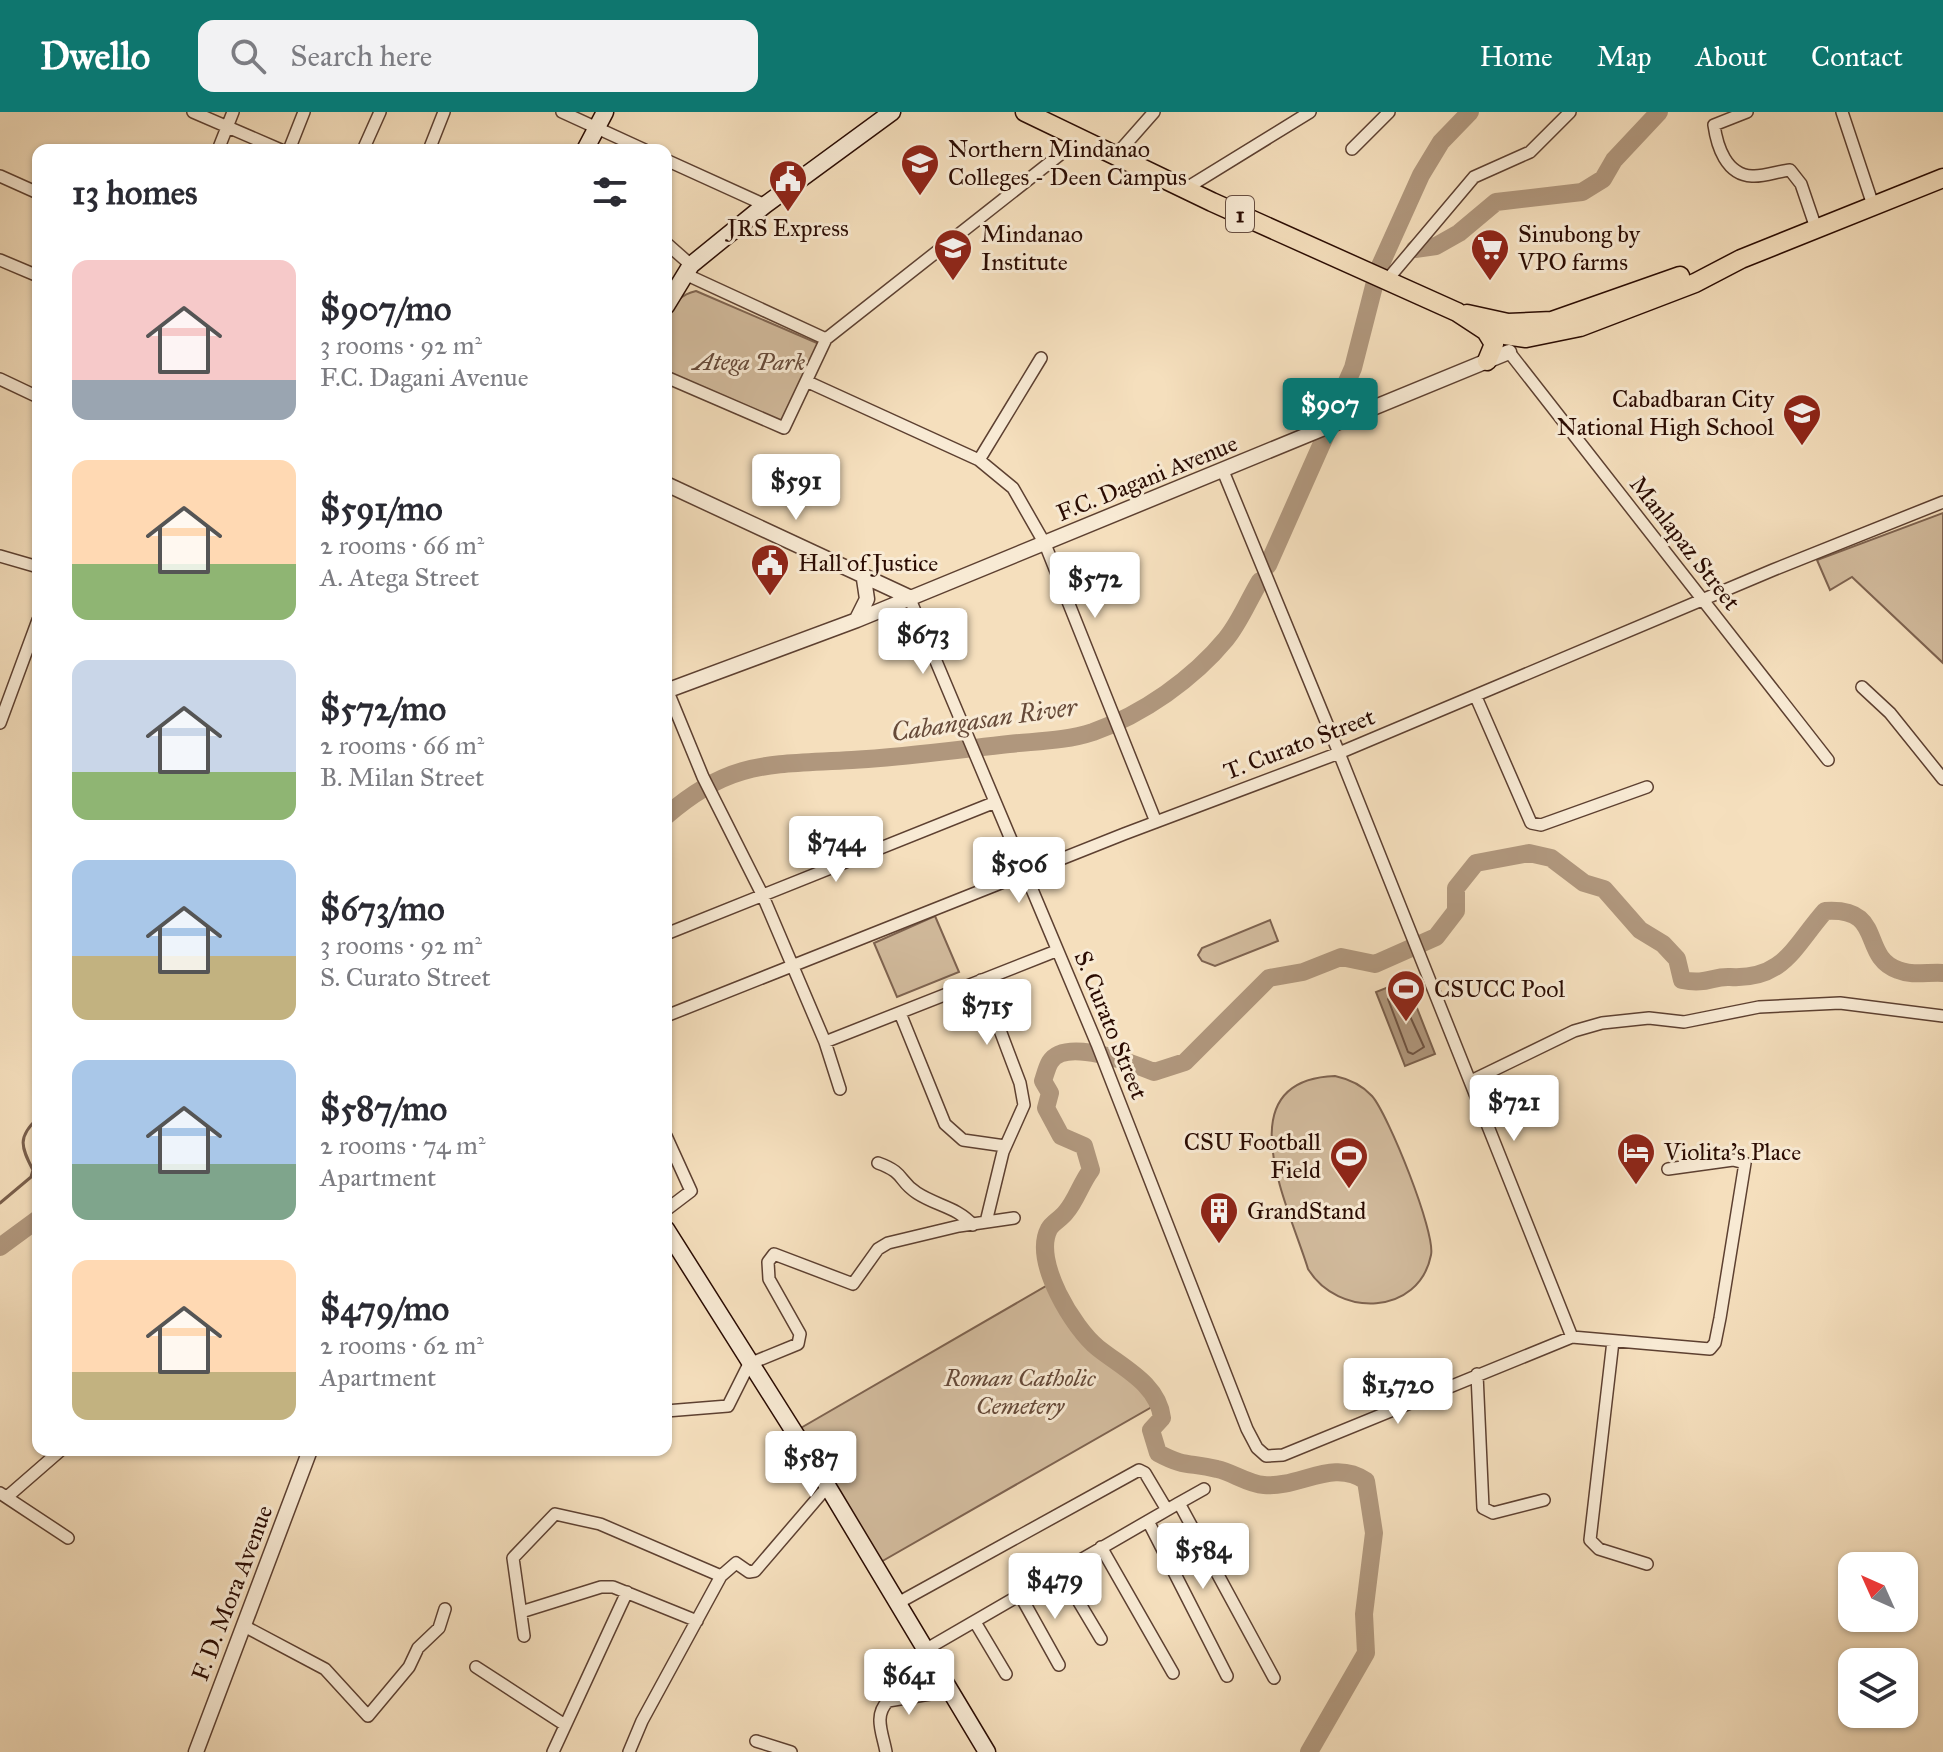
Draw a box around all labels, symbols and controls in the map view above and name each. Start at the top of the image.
search box [198,20,758,92]
text: Dwello [40,33,150,79]
icon: search [226,34,270,78]
text: Search here [290,38,432,74]
text: Home [1480,39,1553,74]
text: Map [1597,39,1651,74]
text: About [1695,39,1767,74]
text: Contact [1811,39,1903,74]
place label: Northern Mindanao Colleges - Deen Campus [948,134,1187,192]
school or university icon: Northern Mindanao Colleges - Deen Campus [899,142,941,197]
public building icon: JRS Express [767,158,809,213]
icon: filters [588,170,632,214]
text: 13 homes [72,172,197,213]
road number: 1 [1226,196,1254,232]
place label: JRS Express [724,213,849,243]
place label: Mindanao Institute [981,219,1083,277]
place label: Sinubong by VPO farms [1517,219,1641,277]
school or university icon: Mindanao Institute [932,227,974,282]
supermarket icon: Sinubong by VPO farms [1469,227,1511,282]
text: $907/mo [320,288,451,329]
icon: home [136,292,232,388]
text: 3 rooms · 92 m² [320,329,482,361]
park label: Atega Park [690,347,805,377]
text: F.C. Dagani Avenue [320,361,528,393]
pin: $907 [1283,378,1377,446]
place label: Cabadbaran City National High School [1557,384,1775,442]
text: $907 [1301,388,1359,420]
school or university icon: Cabadbaran City National High School [1781,392,1823,447]
street label: F.C. Dagani Avenue [1052,428,1242,528]
pin: $591 [749,454,843,522]
text: $591 [770,464,822,496]
street label: Manlapaz Street [1623,470,1747,617]
text: $591/mo [320,488,443,529]
icon: home [136,492,232,588]
text: 2 rooms · 66 m² [320,529,484,561]
public building icon: Hall of Justice [749,542,791,597]
place label: Hall of Justice [798,548,938,578]
pin: $572 [1048,552,1142,620]
text: A. Atega Street [320,561,479,593]
text: $572 [1068,562,1122,594]
pin: $673 [876,608,970,676]
text: $673 [896,618,950,650]
text: $572/mo [320,688,446,729]
water label: Cabangasan River [889,690,1080,748]
icon: home [136,692,232,788]
street label: T. Curato Street [1219,701,1379,787]
text: 2 rooms · 66 m² [320,729,484,761]
text: B. Milan Street [320,761,484,793]
pin: $744 [789,816,883,884]
text: $744 [807,826,865,858]
pin: $506 [972,837,1066,905]
text: $506 [991,847,1047,879]
text: $673/mo [320,888,445,929]
icon: home [136,892,232,988]
text: 3 rooms · 92 m² [320,929,482,961]
street label: S. Curato Street [1068,946,1155,1104]
text: S. Curato Street [320,961,491,993]
sports icon: CSUCC Pool [1385,968,1427,1023]
place label: CSUCC Pool [1434,974,1565,1004]
pin: $715 [940,979,1034,1047]
text: $715 [961,989,1013,1021]
pin: $721 [1467,1075,1561,1143]
text: $721 [1488,1085,1540,1117]
text: $587/mo [320,1088,447,1129]
icon: home [136,1092,232,1188]
place label: CSU Football Field [1184,1127,1322,1185]
text: 2 rooms · 74 m² [320,1129,486,1161]
hotel icon: Violita's Place [1615,1131,1657,1186]
sports icon: CSU Football Field [1328,1135,1370,1190]
place label: Violita's Place [1663,1137,1801,1167]
text: Apartment [320,1161,436,1193]
building icon: GrandStand [1198,1190,1240,1245]
place label: GrandStand [1247,1196,1366,1226]
text: $479/mo [320,1288,449,1329]
icon: home [136,1292,232,1388]
text: 2 rooms · 62 m² [320,1329,484,1361]
pin: $1,720 [1333,1358,1463,1426]
text: Apartment [320,1361,436,1393]
park label: Roman Catholic Cemetery [943,1363,1097,1421]
text: $1,720 [1362,1368,1434,1400]
pin: $587 [764,1431,858,1499]
text: $587 [783,1441,839,1473]
street label: F. D. Mora Avenue [185,1501,279,1685]
pin: $584 [1156,1523,1250,1591]
text: $584 [1175,1533,1231,1565]
north arrow [1838,1552,1918,1632]
map controls [1838,1552,1918,1728]
pin: $479 [1008,1553,1102,1621]
text: $479 [1027,1563,1083,1595]
button: layers [1838,1648,1918,1728]
pin: $641 [862,1649,956,1717]
text: $641 [882,1659,936,1691]

